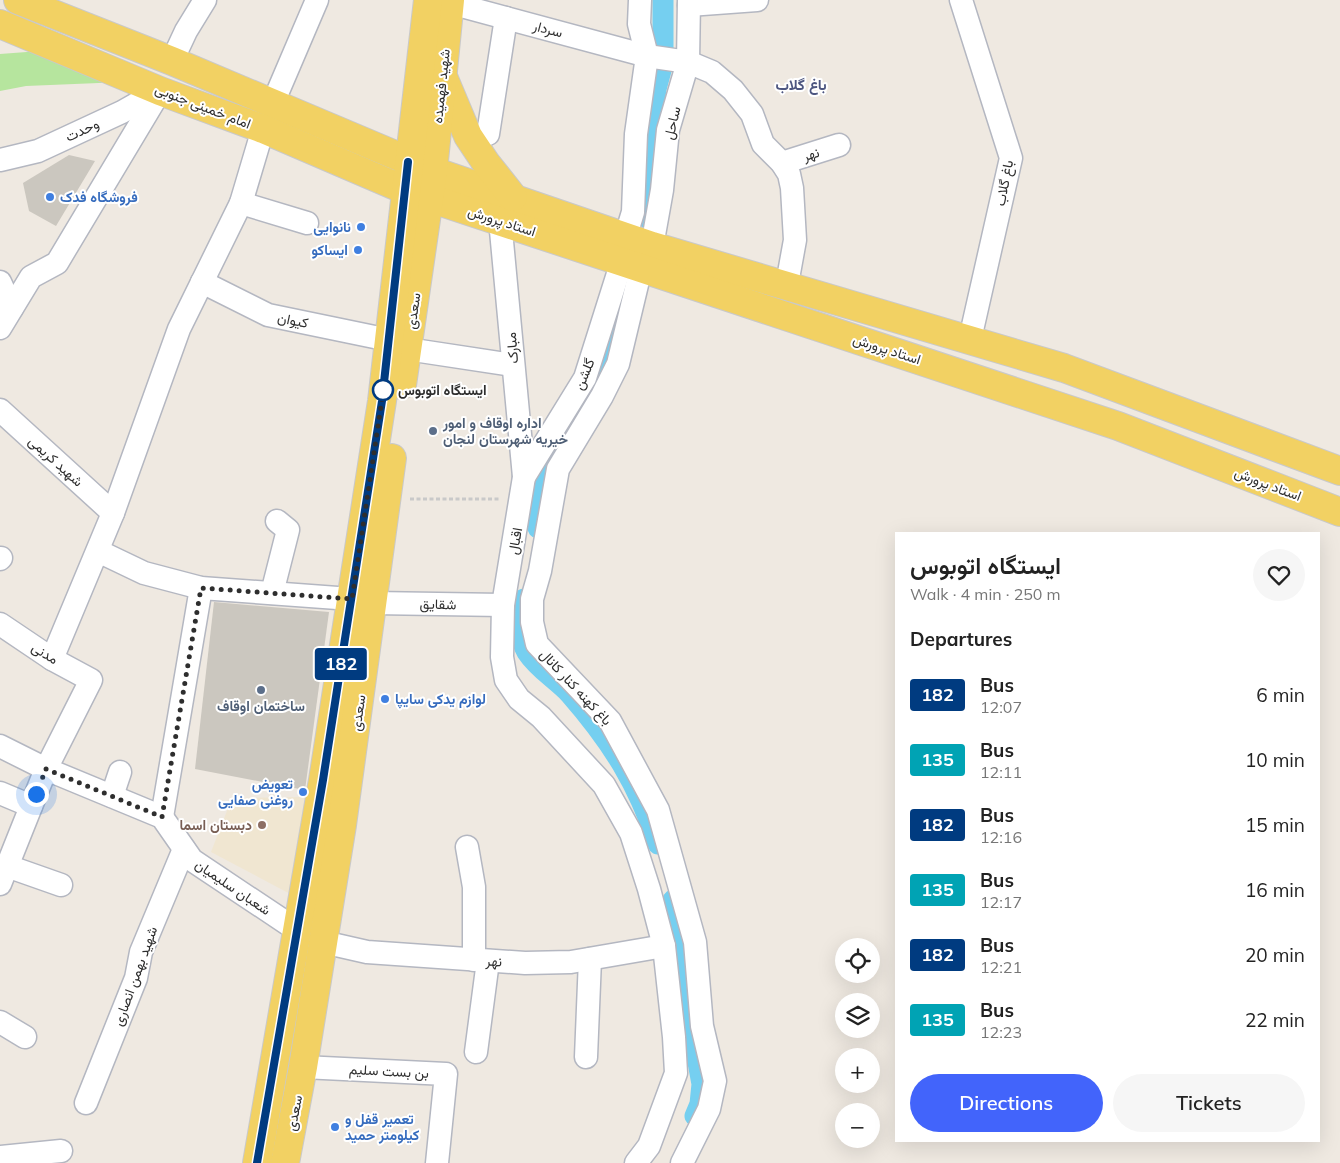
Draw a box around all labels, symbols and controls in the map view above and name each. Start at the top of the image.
street label: سردار [530,16,565,42]
street label: شهید فهمیده [428,48,454,124]
district label: باغ گلاب [775,75,827,95]
street label: امام خمینی جنوبی [153,79,253,133]
street label: ساحل [659,105,685,141]
street label: وحدت [62,114,102,146]
street label: نهر [800,143,821,165]
street label: باغ گلاب [991,159,1019,208]
place label: فروشگاه فدک [60,188,138,206]
marker: فروشگاه فدک [44,191,56,203]
street label: استاد پرورش [466,202,538,241]
place label: نانوایی [313,218,351,236]
marker: نانوایی [355,221,367,233]
place label: ایساکو [312,241,348,259]
marker: ایساکو [352,244,364,256]
street label: سعدی [402,292,424,330]
street label: کیوان [276,308,310,332]
street label: استاد پرورش [851,330,923,369]
street label: مبارک [502,331,522,365]
street label: گلشن [569,355,599,393]
marker: ایستگاه اتوبوس [372,379,394,401]
place label: ایستگاه اتوبوس [398,381,487,399]
place label: اداره اوقاف و امور خیریه شهرستان لنجان [442,414,569,448]
marker: اداره اوقاف و امور خیریه شهرستان لنجان [427,425,439,437]
street label: شهید کریمی [25,432,87,490]
street label: استاد پرورش [1232,463,1304,506]
street label: اقبال [504,526,527,556]
button: heart [1253,549,1305,601]
text: ایستگاه اتوبوس [910,550,1061,580]
text: Walk · 4 min · 250 m [910,584,1061,604]
street label: شقایق [419,595,457,613]
text: Departures [910,627,1012,651]
street label: مدنی [28,638,62,668]
street label: باغ کهنه کنار کانال [535,645,616,730]
line badge: 182 [312,648,370,680]
text: 182 [325,652,357,675]
text: Bus [980,673,1014,697]
text: 182 [921,683,954,706]
text: 6 min [1256,683,1305,707]
marker: ساختمان اوقاف [255,684,267,696]
place label: لوازم یدکی سایپا [395,690,486,709]
marker: لوازم یدکی سایپا [379,693,391,705]
street label: سعدی [347,694,369,732]
place label: ساختمان اوقاف [217,697,305,715]
text: 12:07 [980,697,1022,717]
text: Bus [980,738,1014,762]
text: 135 [921,748,954,771]
text: 10 min [1245,748,1305,772]
text: 12:11 [980,762,1022,782]
place label: تعویض روغنی صفایی [218,775,294,809]
your location [24,782,49,807]
marker: تعویض روغنی صفایی [297,786,309,798]
text: Bus [980,803,1014,827]
text: 182 [921,813,954,836]
text: 15 min [1245,813,1305,837]
place label: دبستان اسما [179,816,252,834]
marker: دبستان اسما [256,819,268,831]
text: 12:16 [980,827,1022,847]
street label: شعبان سلیمیان [192,855,274,919]
text: Bus [980,868,1014,892]
text: 135 [921,878,954,901]
text: 16 min [1245,878,1305,902]
text: 12:17 [980,892,1022,912]
street label: شهید بهمن انصاری [109,924,161,1028]
text: Bus [980,933,1014,957]
map controls [835,938,880,1148]
button: locate [835,938,880,983]
text: 182 [921,943,954,966]
text: 20 min [1245,943,1305,967]
street label: نهر [484,951,503,971]
text: 12:21 [980,957,1022,977]
button: layers [835,993,880,1038]
text: Bus [980,998,1014,1022]
text: 135 [921,1008,954,1031]
text: 22 min [1245,1008,1305,1032]
text: 12:23 [980,1022,1022,1042]
button: + [835,1048,880,1093]
street label: بن بست سلیم [349,1060,429,1082]
button: Directions [910,1074,1103,1132]
button: Tickets [1113,1074,1305,1132]
street label: سعدی [282,1093,306,1133]
button: − [835,1103,880,1148]
place label: تعمیر قفل و کیلومتر حمید [345,1110,419,1144]
marker: تعمیر قفل و کیلومتر حمید [329,1121,341,1133]

